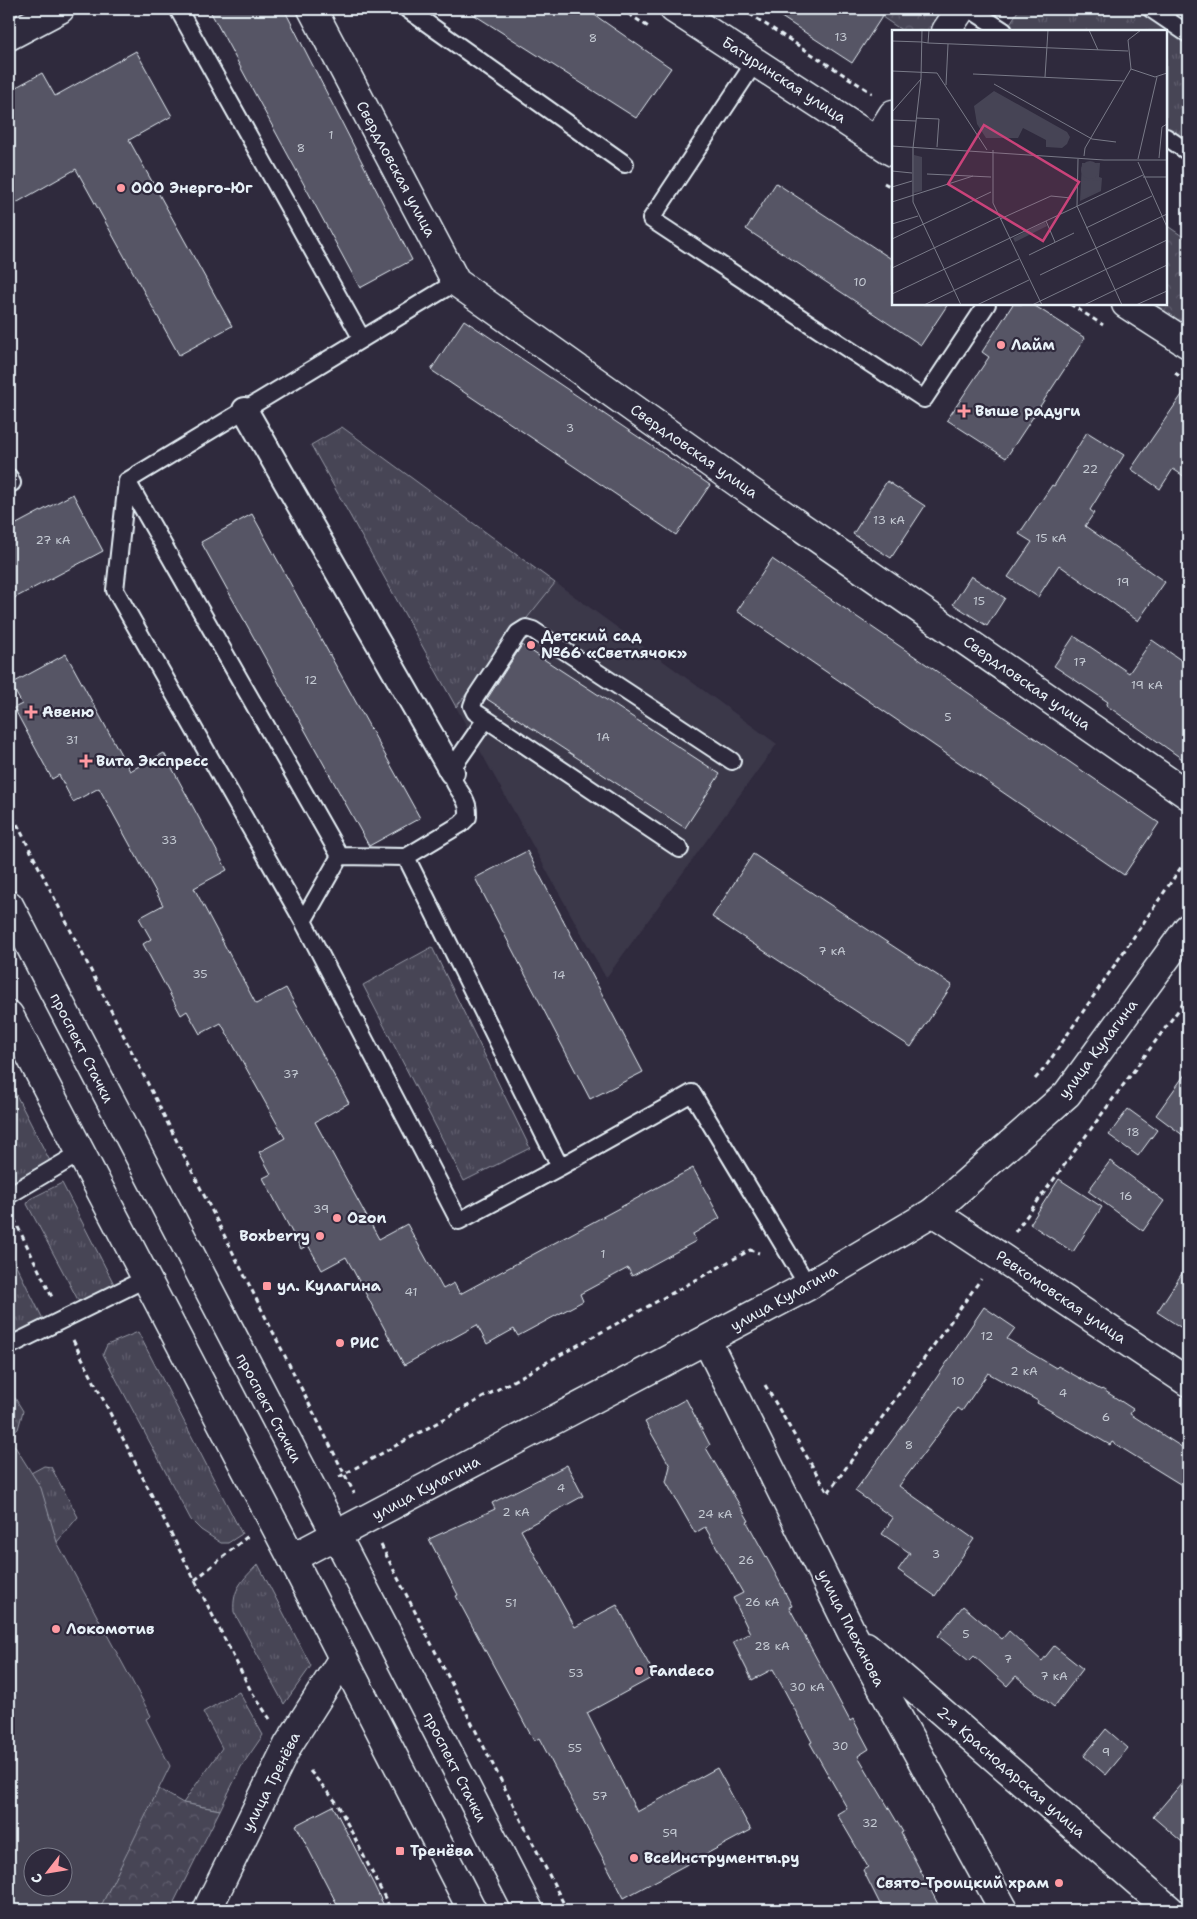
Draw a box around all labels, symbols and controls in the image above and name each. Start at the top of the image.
house number: 13 [835,29,847,45]
house number: 8 [589,30,597,46]
inset map [892,30,1167,305]
street label: Батуринская улица [718,32,851,128]
street label: Свердловская улица [352,97,441,241]
house number: 1 [328,127,334,143]
house number: 8 [297,140,305,156]
place label: ООО Энерго-Юг [131,178,253,198]
marker: ООО Энерго-Юг [115,182,127,194]
house number: 10 [853,274,867,290]
place label: Лайм [1011,335,1055,355]
marker: Лайм [995,339,1007,351]
street label: Свердловская улица [626,399,762,503]
place label: Выше радуги [975,401,1081,421]
marker: Выше радуги [957,404,971,418]
house number: 3 [566,420,574,436]
house number: 22 [1082,461,1098,477]
house number: 13 кА [873,512,905,528]
house number: 15 кА [1035,530,1067,546]
house number: 27 кА [36,532,71,548]
house number: 19 [1117,574,1129,590]
house number: 15 [973,593,985,609]
place label: Детский сад №66 «Светлячок» [541,626,687,663]
street label: Свердловская улица [959,631,1095,735]
marker: Детский сад №66 «Светлячок» [525,639,537,651]
house number: 17 [1074,654,1086,670]
house number: 12 [305,672,317,688]
house number: 19 кА [1131,677,1163,693]
place label: Авеню [42,702,94,722]
marker: Авеню [24,705,38,719]
house number: 5 [944,709,952,725]
house number: 1А [596,729,610,745]
house number: 31 [66,732,78,748]
place label: Вита Экспресс [96,751,209,771]
marker: Вита Экспресс [80,755,92,767]
house number: 33 [161,832,177,848]
house number: 7 кА [818,943,846,959]
house number: 35 [192,966,208,982]
house number: 14 [553,967,565,983]
street label: проспект Стачки [46,989,119,1107]
street label: улица Кулагина [1054,995,1142,1103]
house number: 37 [283,1066,299,1082]
house number: 18 [1126,1124,1140,1140]
house number: 16 [1119,1188,1133,1204]
house number: 39 [313,1201,329,1217]
place label: Ozon [347,1208,387,1228]
marker: Ozon [331,1212,343,1224]
place label: Boxberry [239,1226,310,1246]
marker: Boxberry [314,1230,326,1242]
house number: 1 [600,1246,606,1262]
street label: Ревкомовская улица [992,1246,1131,1348]
street label: улица Кулагина [727,1260,842,1336]
place label: ул. Кулагина [277,1276,382,1296]
marker: ул. Кулагина [261,1280,273,1292]
house number: 41 [405,1284,417,1300]
house number: 12 [981,1328,993,1344]
place label: РИС [350,1333,379,1353]
marker: РИС [334,1337,346,1349]
street label: проспект Стачки [232,1350,306,1466]
house number: 2 кА [1010,1363,1038,1379]
house number: 10 [951,1373,965,1389]
house number: 4 [1059,1385,1067,1401]
house number: 6 [1102,1409,1110,1425]
house number: 8 [905,1437,913,1453]
street label: улица Кулагина [368,1451,484,1525]
house number: 4 [557,1480,565,1496]
house number: 2 кА [502,1504,530,1520]
house number: 24 кА [698,1506,733,1522]
house number: 3 [932,1546,940,1562]
house number: 26 [738,1552,754,1568]
street label: улица Плеханова [813,1566,890,1691]
house number: 26 кА [744,1594,780,1610]
house number: 51 [505,1595,517,1611]
place label: Локомотив [66,1619,154,1639]
marker: Локомотив [50,1623,62,1635]
house number: 5 [962,1626,970,1642]
house number: 28 кА [754,1638,790,1654]
house number: 7 [1004,1651,1012,1667]
place label: Fandeco [649,1661,714,1681]
house number: 53 [568,1665,584,1681]
marker: Fandeco [633,1665,645,1677]
house number: 7 кА [1040,1668,1068,1684]
house number: 30 кА [789,1679,825,1695]
street label: 2-я Краснодарская улица [932,1702,1090,1843]
street label: проспект Стачки [419,1708,492,1826]
street label: улица Тренёва [237,1728,305,1835]
house number: 30 [832,1738,848,1754]
house number: 55 [568,1740,582,1756]
house number: 9 [1102,1744,1110,1760]
house number: 57 [592,1788,608,1804]
house number: 32 [862,1815,878,1831]
house number: 59 [662,1825,678,1841]
place label: Тренёва [410,1841,474,1861]
marker: Тренёва [394,1845,406,1857]
north arrow [22,1846,72,1896]
place label: ВсеИнструменты.ру [644,1848,799,1868]
marker: ВсеИнструменты.ру [628,1852,640,1864]
text: С [27,1870,47,1887]
place label: Свято-Троицкий храм [876,1873,1050,1893]
marker: Свято-Троицкий храм [1053,1877,1065,1889]

